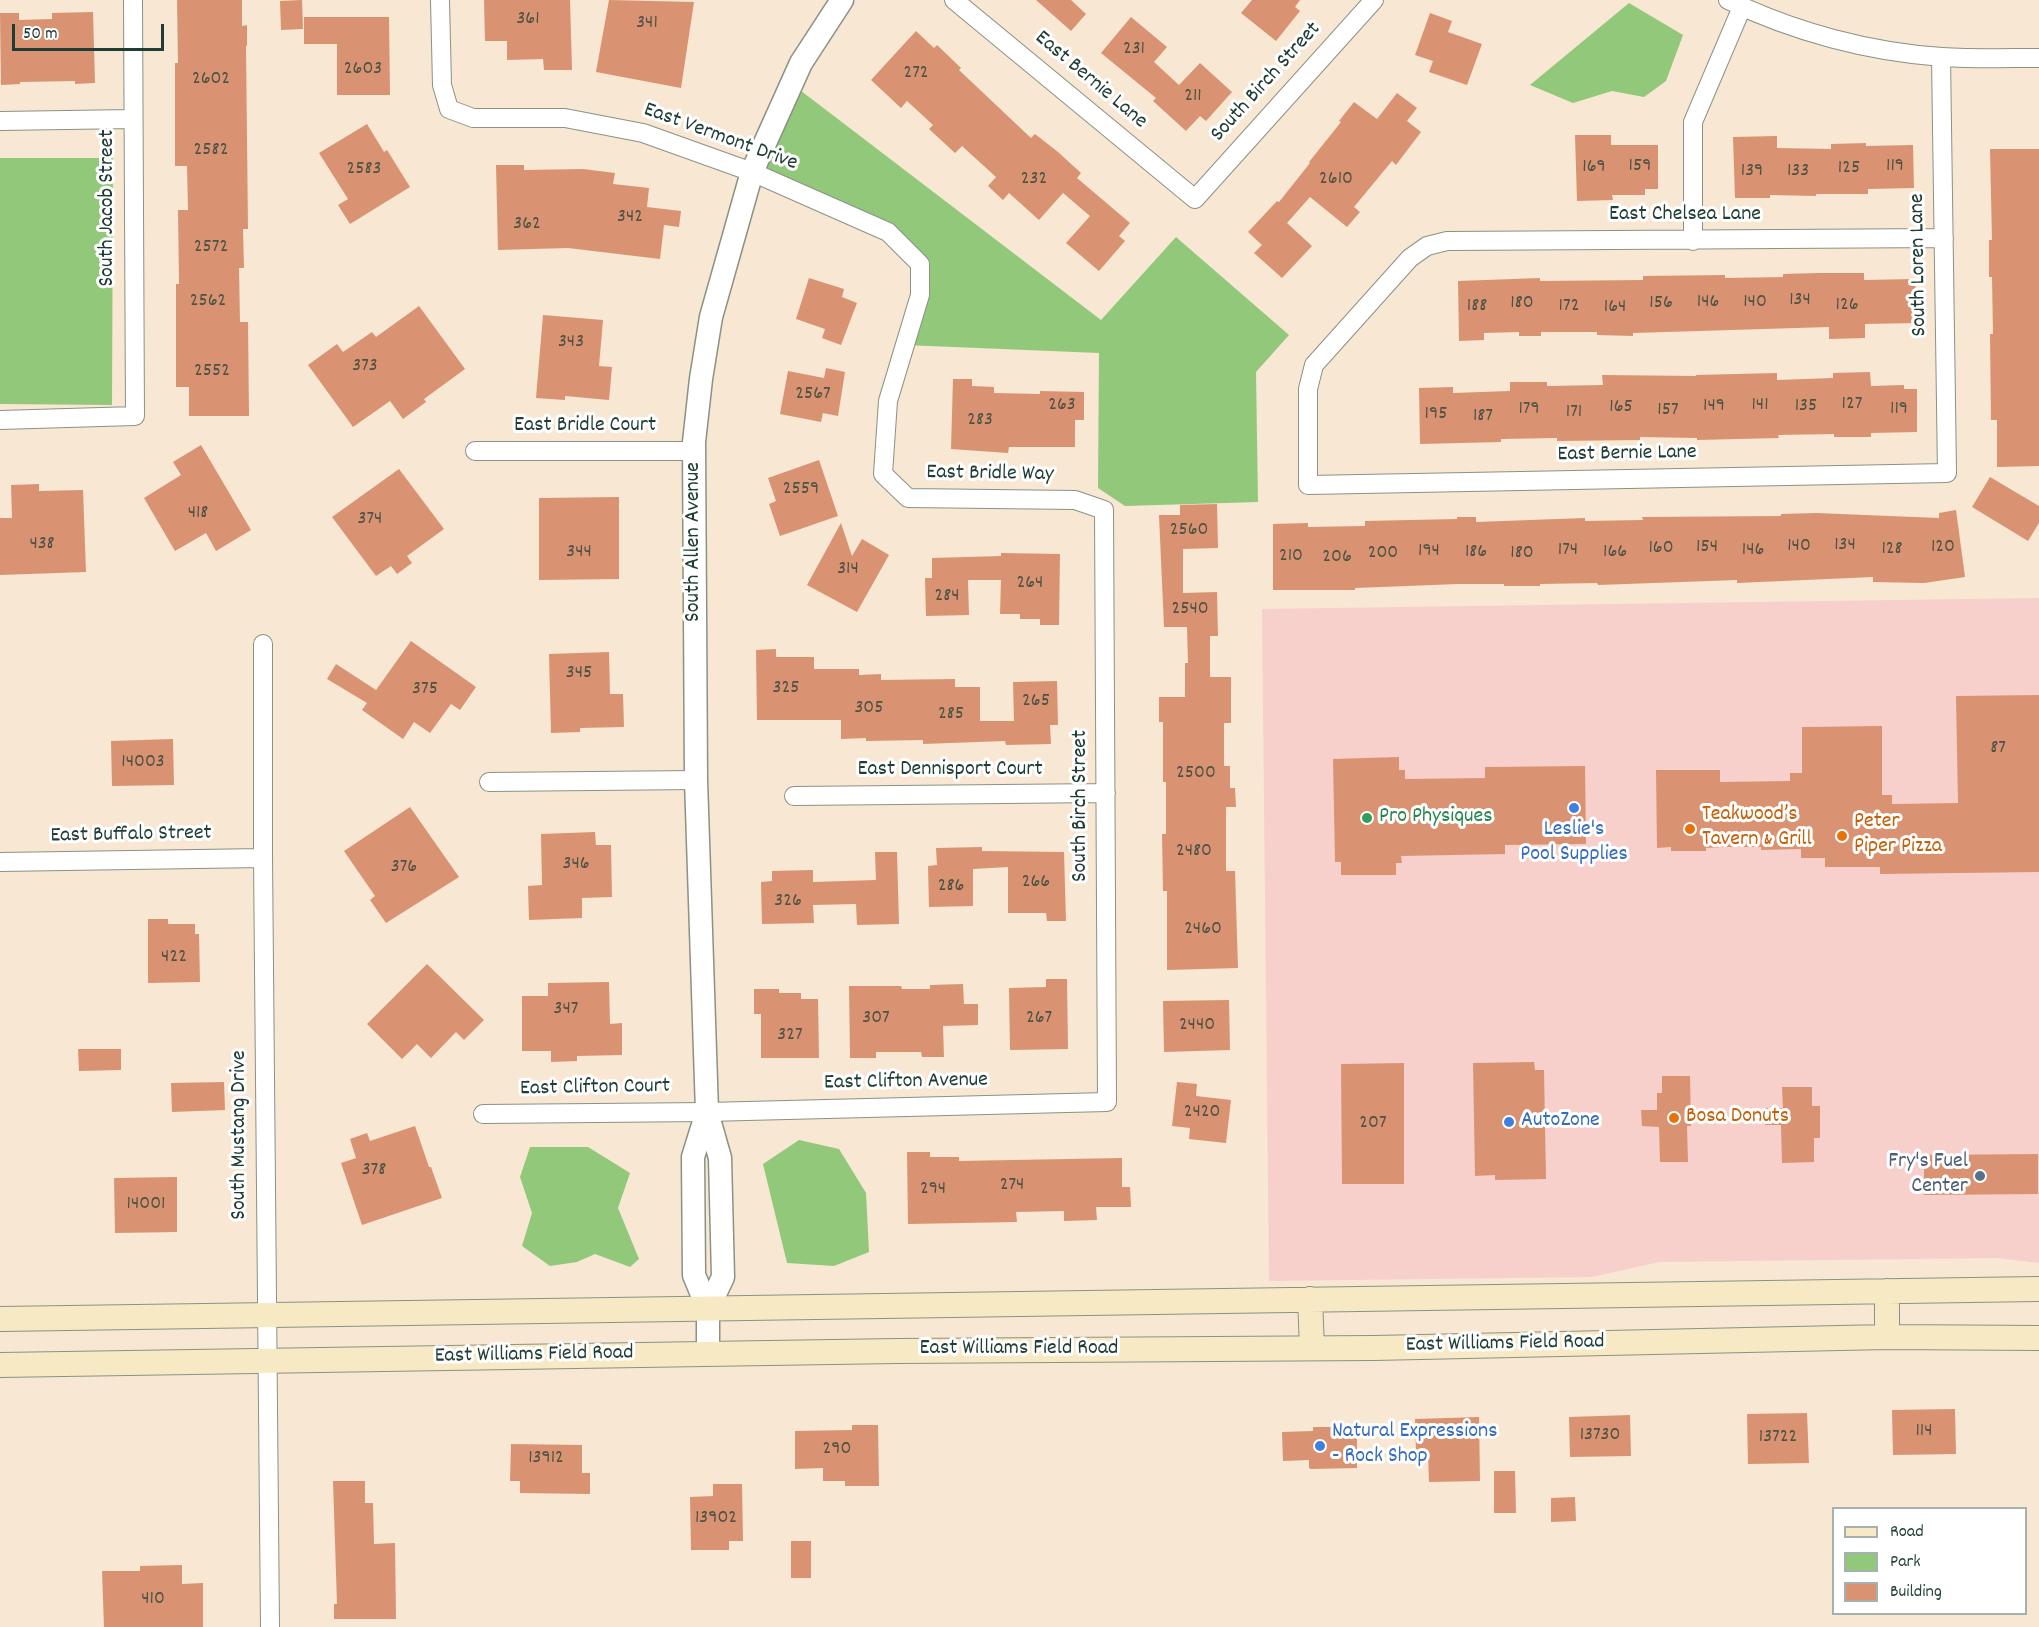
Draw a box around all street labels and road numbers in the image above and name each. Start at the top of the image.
street label: South Birch Street [1206,18,1328,148]
street label: East Bernie Lane [1028,26,1152,136]
street label: East Vermont Drive [639,98,801,178]
street label: South Jacob Street [96,129,122,287]
street label: South Loren Lane [1906,193,1934,337]
street label: East Chelsea Lane [1609,203,1761,229]
street label: East Bridle Court [514,414,656,440]
street label: East Bernie Lane [1557,441,1697,469]
street label: East Bridle Way [926,461,1054,489]
street label: South Allen Avenue [682,462,708,622]
street label: South Birch Street [1069,730,1095,882]
street label: East Dennisport Court [857,758,1043,784]
street label: East Buffalo Street [50,821,212,851]
street label: South Mustang Drive [228,1050,254,1220]
street label: East Clifton Avenue [824,1068,988,1098]
street label: East Clifton Court [520,1074,670,1104]
street label: East Williams Field Road [1405,1330,1605,1360]
street label: East Williams Field Road [920,1337,1118,1363]
street label: East Williams Field Road [434,1341,634,1371]

